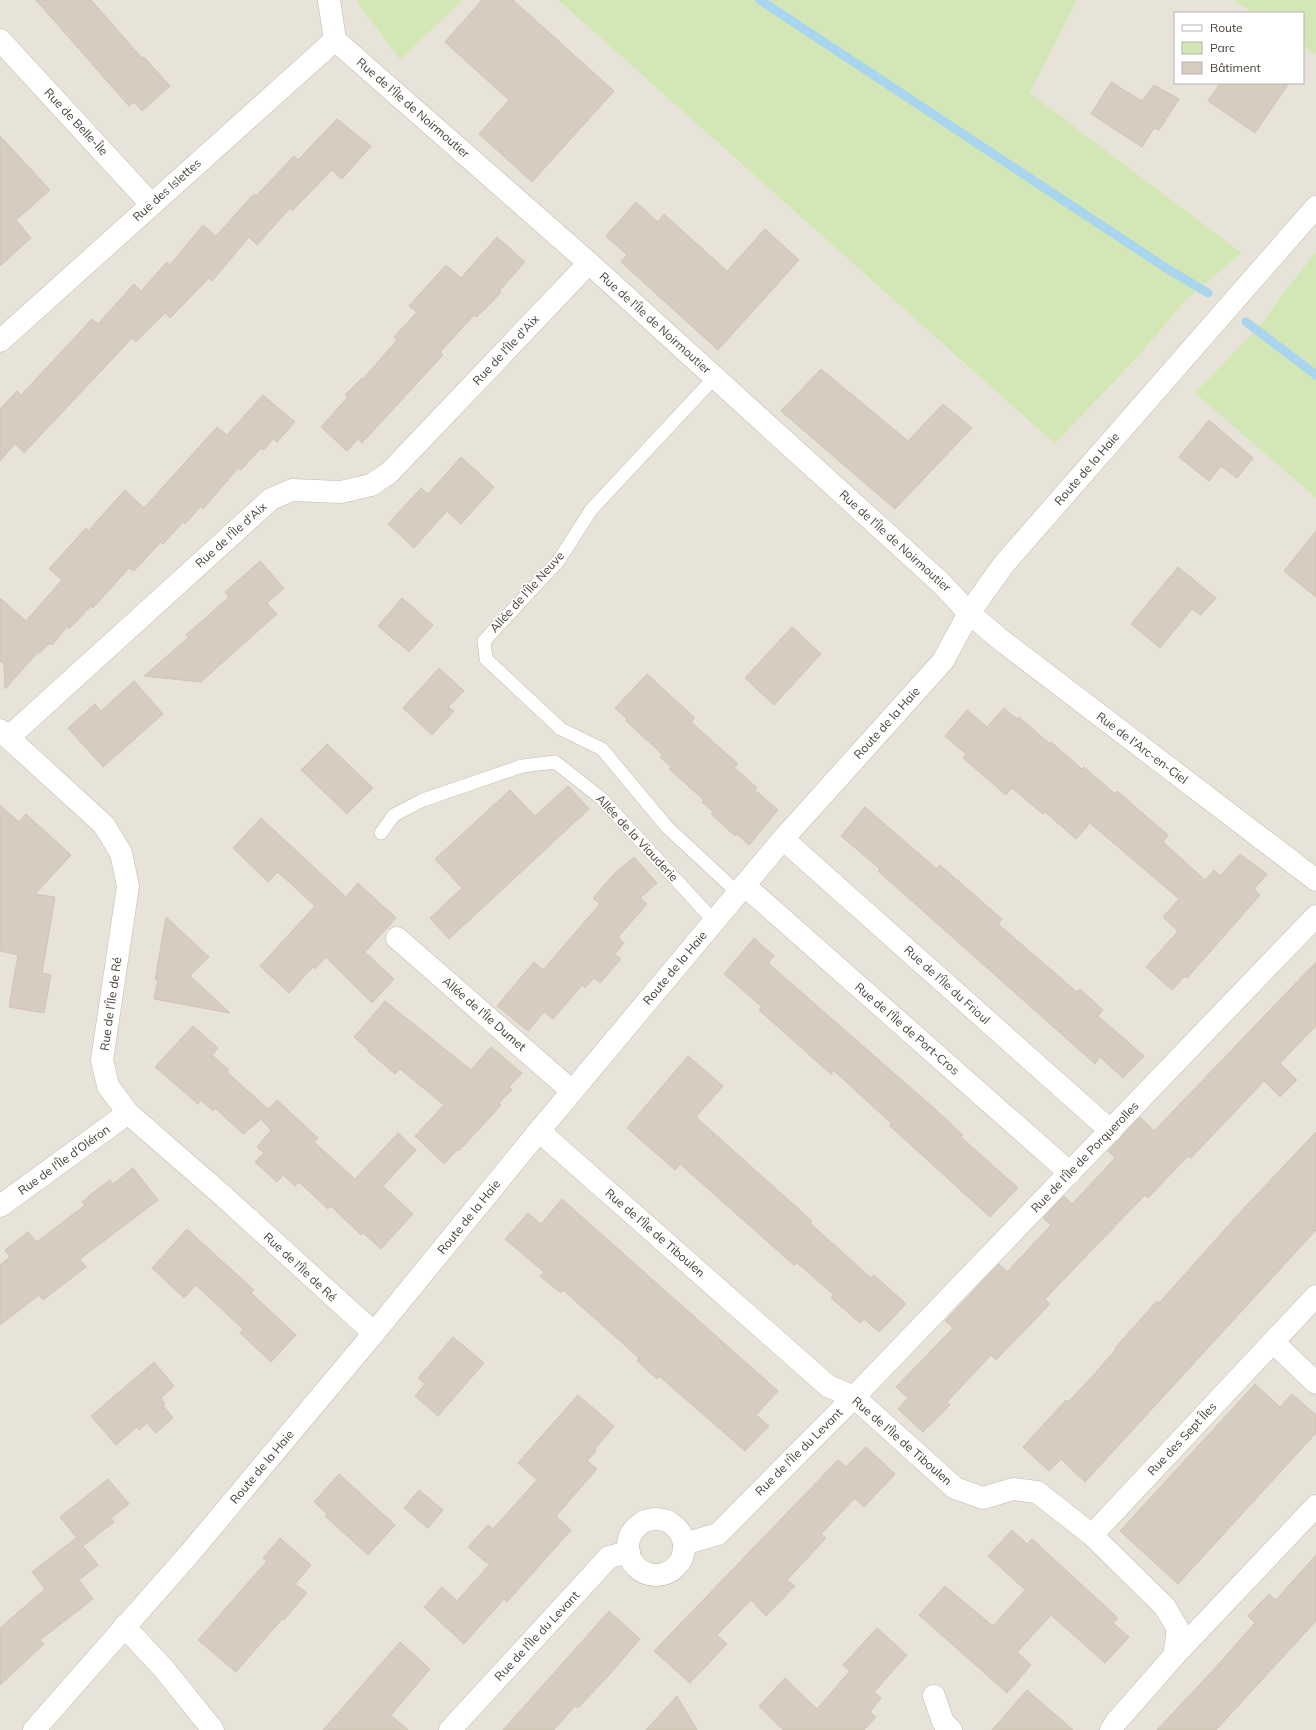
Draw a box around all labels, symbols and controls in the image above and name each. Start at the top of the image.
legend [1174,12,1304,84]
text: Route [1210,20,1243,35]
text: Parc [1210,40,1235,55]
street label: Rue de l'Île de Noirmoutier [354,54,473,161]
text: Bâtiment [1210,60,1261,75]
street label: Rue de Belle-Île [41,85,111,158]
street label: Rue des Islettes [129,155,204,224]
street label: Rue de l'Île de Noirmoutier [596,269,715,377]
street label: Rue de l'Île d'Aix [469,311,542,388]
street label: Route de la Haie [1051,429,1122,508]
street label: Rue de l'Île de Noirmoutier [836,487,955,595]
street label: Rue de l'Île d'Aix [192,498,270,571]
street label: Allée de l'Île Neuve [486,548,567,635]
street label: Route de la Haie [850,684,923,762]
street label: Rue de l'Arc-en-Ciel [1094,708,1191,787]
street label: Allée de la Viauderie [593,791,682,884]
street label: Route de la Haie [639,928,710,1008]
street label: Rue de l'Île du Frioul [901,942,993,1027]
street label: Rue de l'Île de Ré [97,956,125,1052]
street label: Allée de l'Île Dumet [439,973,529,1054]
street label: Rue de l'Île de Port-Cros [852,979,963,1078]
street label: Rue de l'Île de Porquerolles [1028,1098,1142,1215]
street label: Rue de l'Île d'Oléron [15,1121,112,1198]
street label: Route de la Haie [434,1176,503,1257]
street label: Rue de l'Île de Tiboulen [602,1185,708,1280]
street label: Rue de l'Île de Ré [261,1229,340,1304]
street label: Rue de l'Île de Tiboulen [849,1393,955,1488]
street label: Rue des Sept Îles [1144,1399,1219,1478]
street label: Rue de l'Île du Levant [752,1405,846,1499]
street label: Route de la Haie [226,1427,297,1507]
street label: Rue de l'Île du Levant [491,1587,582,1684]

